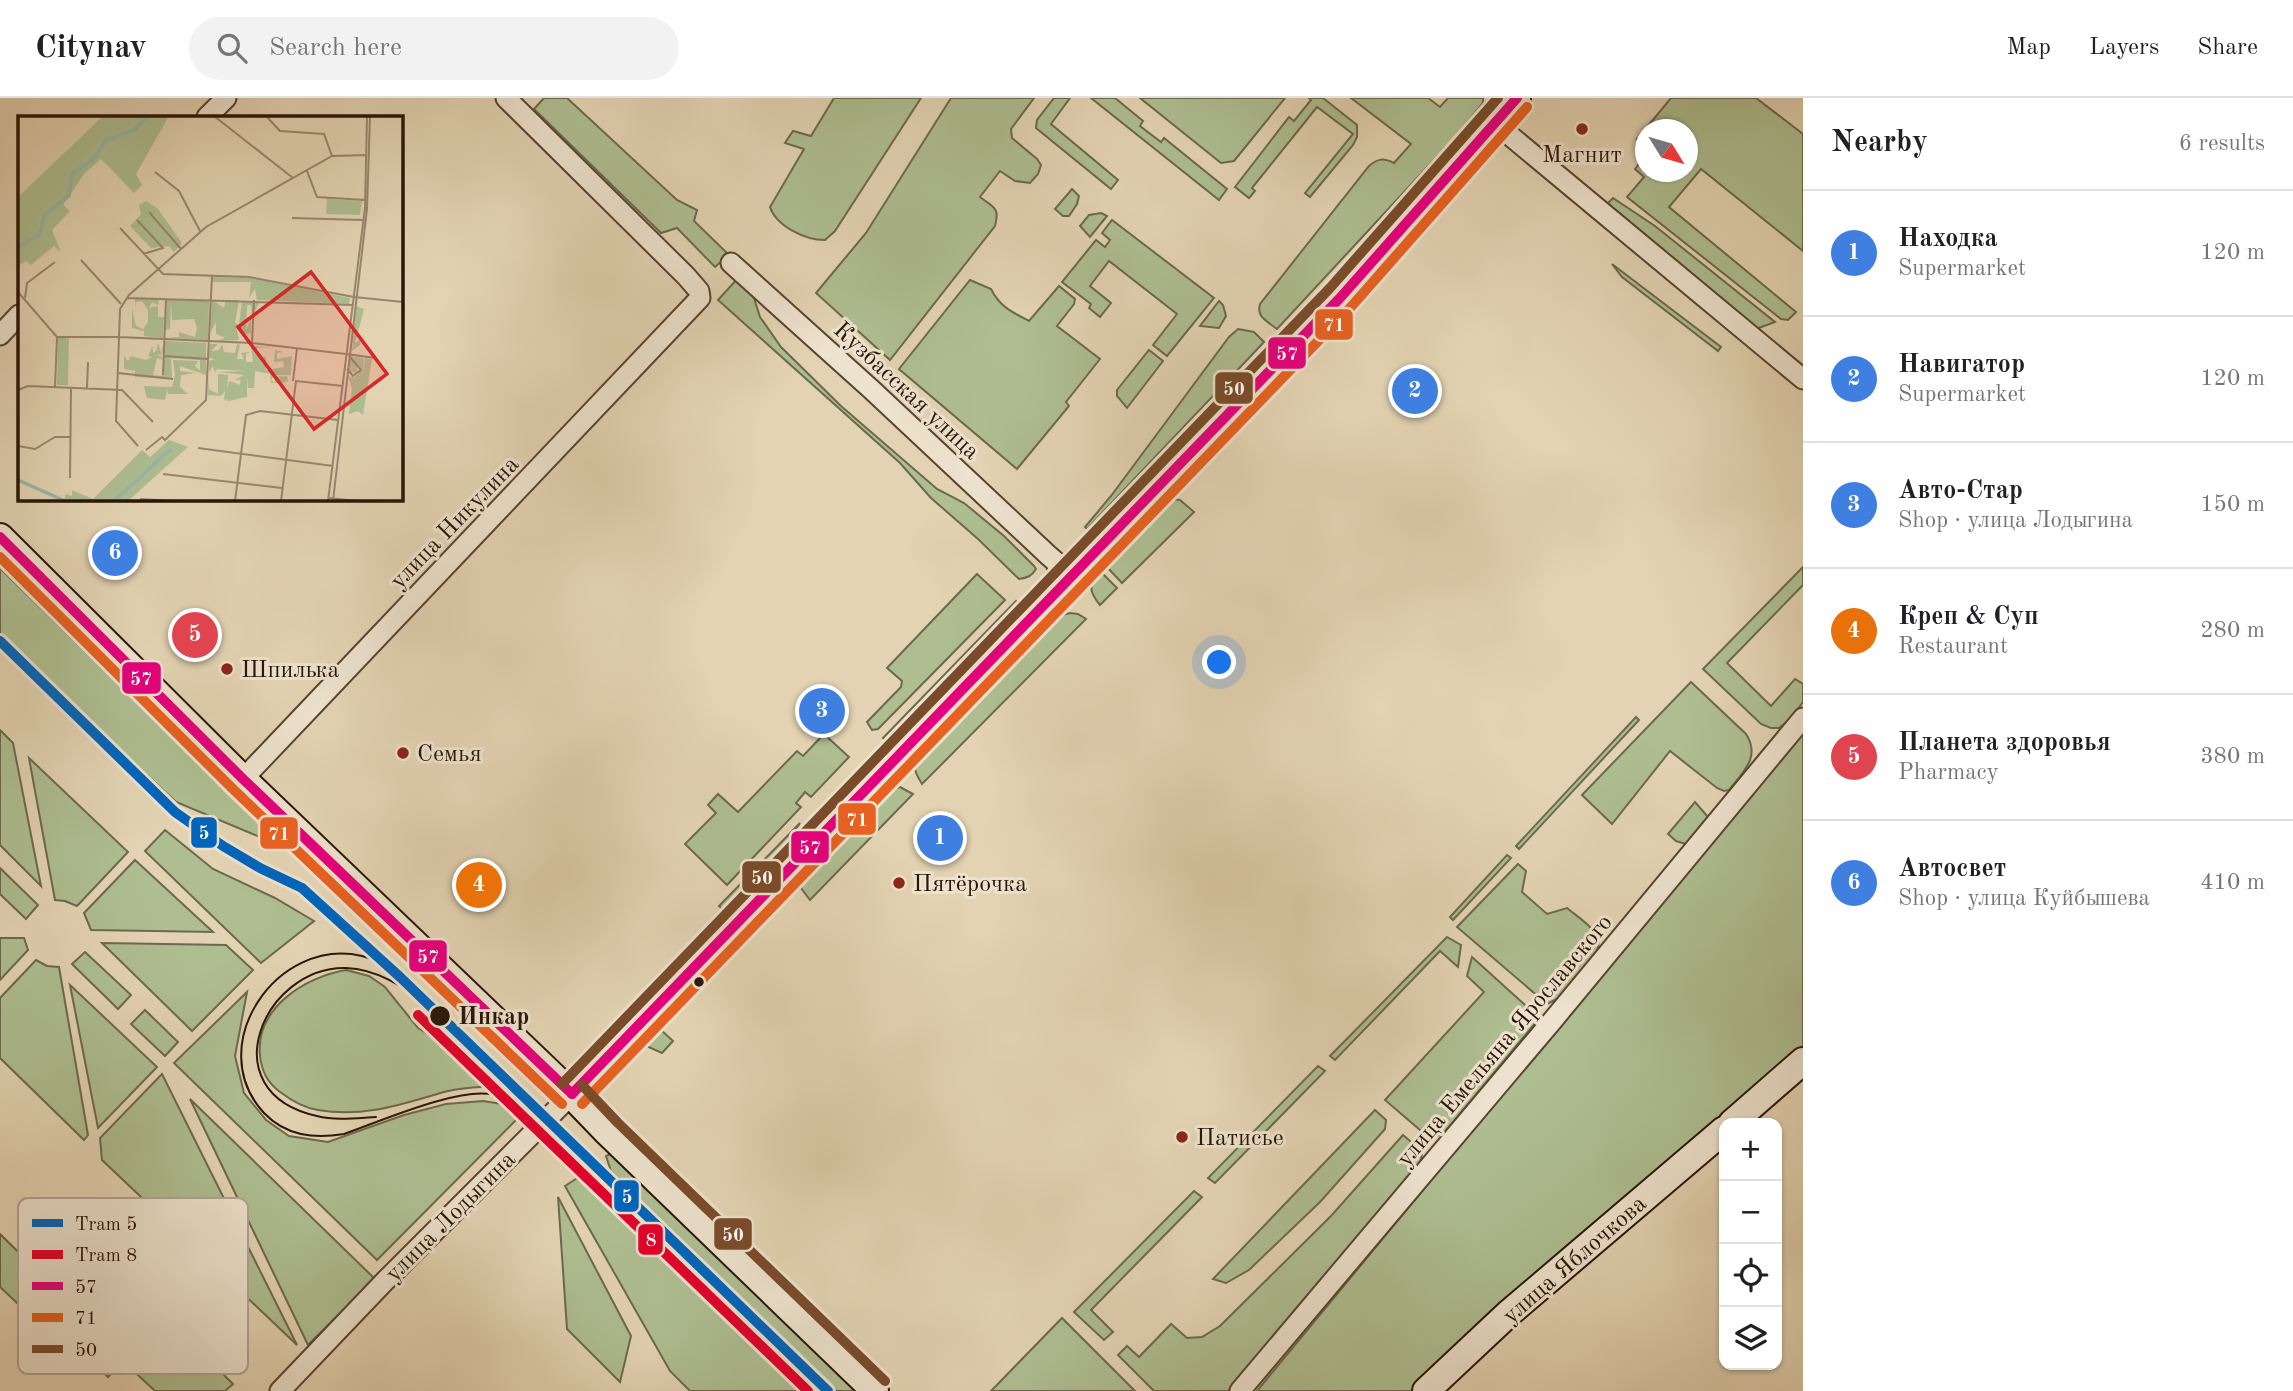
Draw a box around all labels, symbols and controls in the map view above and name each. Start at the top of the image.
search box [189,17,679,80]
icon: search [213,29,251,67]
text: Citynav [35,32,147,65]
text: Search here [269,35,402,61]
text: Map [2007,36,2051,60]
text: Layers [2089,36,2159,60]
text: Share [2197,36,2258,60]
inset map [18,116,402,500]
north arrow [1635,119,1698,182]
marker: Магнит [1574,121,1590,137]
text: Nearby [1831,128,1928,158]
text: 6 results [2179,132,2265,155]
place label: Магнит [1542,144,1622,168]
text: Находка [1898,226,1998,252]
text: 1 [1847,241,1861,264]
text: 120 m [2200,241,2265,264]
text: Supermarket [1898,257,2026,280]
line badge: 71 [1314,308,1354,341]
text: 71 [1323,317,1345,336]
street label: Кузбасская улица [828,318,983,465]
line badge: 57 [1267,336,1307,370]
text: 57 [1276,346,1298,365]
text: Навигатор [1898,352,2025,378]
pin: 2 [1392,365,1438,417]
text: 2 [1847,367,1861,390]
text: 120 m [2200,367,2265,390]
line badge: 50 [1214,371,1254,405]
text: 50 [1223,381,1245,400]
text: Supermarket [1898,383,2026,406]
street label: улица Никулина [387,453,524,594]
text: Авто-Стар [1898,478,2023,504]
text: 3 [1847,493,1861,516]
text: 150 m [2200,493,2265,516]
text: Shop · улица Лодыгина [1898,509,2133,532]
pin: 6 [92,527,138,579]
text: Креп & Суп [1898,604,2039,630]
pin: 5 [172,609,218,661]
text: 4 [1847,619,1861,642]
text: 280 m [2200,619,2265,642]
text: Restaurant [1898,635,2008,658]
your location [1202,645,1236,679]
place label: Шпилька [241,659,340,683]
line badge: 57 [121,661,162,695]
marker: Шпилька [219,661,235,677]
text: 57 [130,671,152,690]
pin: 3 [799,685,845,737]
text: Планета здоровья [1898,730,2111,756]
place label: Семья [417,743,482,767]
marker: Семья [395,745,411,761]
text: 5 [1847,745,1861,768]
text: 380 m [2200,745,2265,768]
text: Pharmacy [1898,761,1999,784]
line badge: 71 [837,802,877,836]
text: 71 [846,812,868,831]
pin: 1 [917,812,963,864]
line badge: 5 [190,816,218,849]
line badge: 71 [259,816,299,850]
text: 5 [198,825,210,844]
text: 71 [268,826,290,845]
line badge: 57 [790,830,830,864]
text: 57 [799,840,821,859]
text: Автосвет [1898,856,2006,882]
pin: 4 [456,859,502,911]
line badge: 50 [741,860,782,894]
text: 50 [751,870,773,889]
text: 6 [1847,871,1861,894]
text: 410 m [2200,871,2265,894]
place label: Пятёрочка [913,873,1027,897]
marker: Пятёрочка [891,875,907,891]
text: Shop · улица Куйбышева [1898,887,2150,910]
street label: улица Емельяна Ярославского [1393,911,1618,1172]
line badge: 57 [408,939,448,973]
text: 57 [417,949,439,968]
unlabelled marker [692,975,706,989]
marker: Инкар [428,1004,452,1028]
place label: Инкар [458,1006,529,1030]
map controls [1719,1118,1782,1370]
button: + [1719,1118,1782,1181]
place label: Патисье [1196,1127,1284,1151]
marker: Патисье [1174,1129,1190,1145]
street label: улица Лодыгина [382,1148,521,1287]
line badge: 5 [613,1179,640,1213]
button: − [1719,1181,1782,1244]
text: 5 [621,1189,633,1208]
street label: улица Яблочкова [1499,1192,1652,1329]
legend [18,1198,248,1374]
text: Tram 5 [75,1216,137,1235]
line badge: 50 [713,1217,753,1251]
line badge: 8 [637,1223,664,1256]
text: 50 [722,1227,744,1246]
text: 8 [645,1232,657,1251]
button: locate [1719,1244,1782,1307]
text: Tram 8 [75,1247,137,1266]
text: 57 [75,1279,97,1298]
button: layers [1719,1307,1782,1370]
text: 71 [75,1310,97,1329]
text: 50 [75,1342,97,1361]

